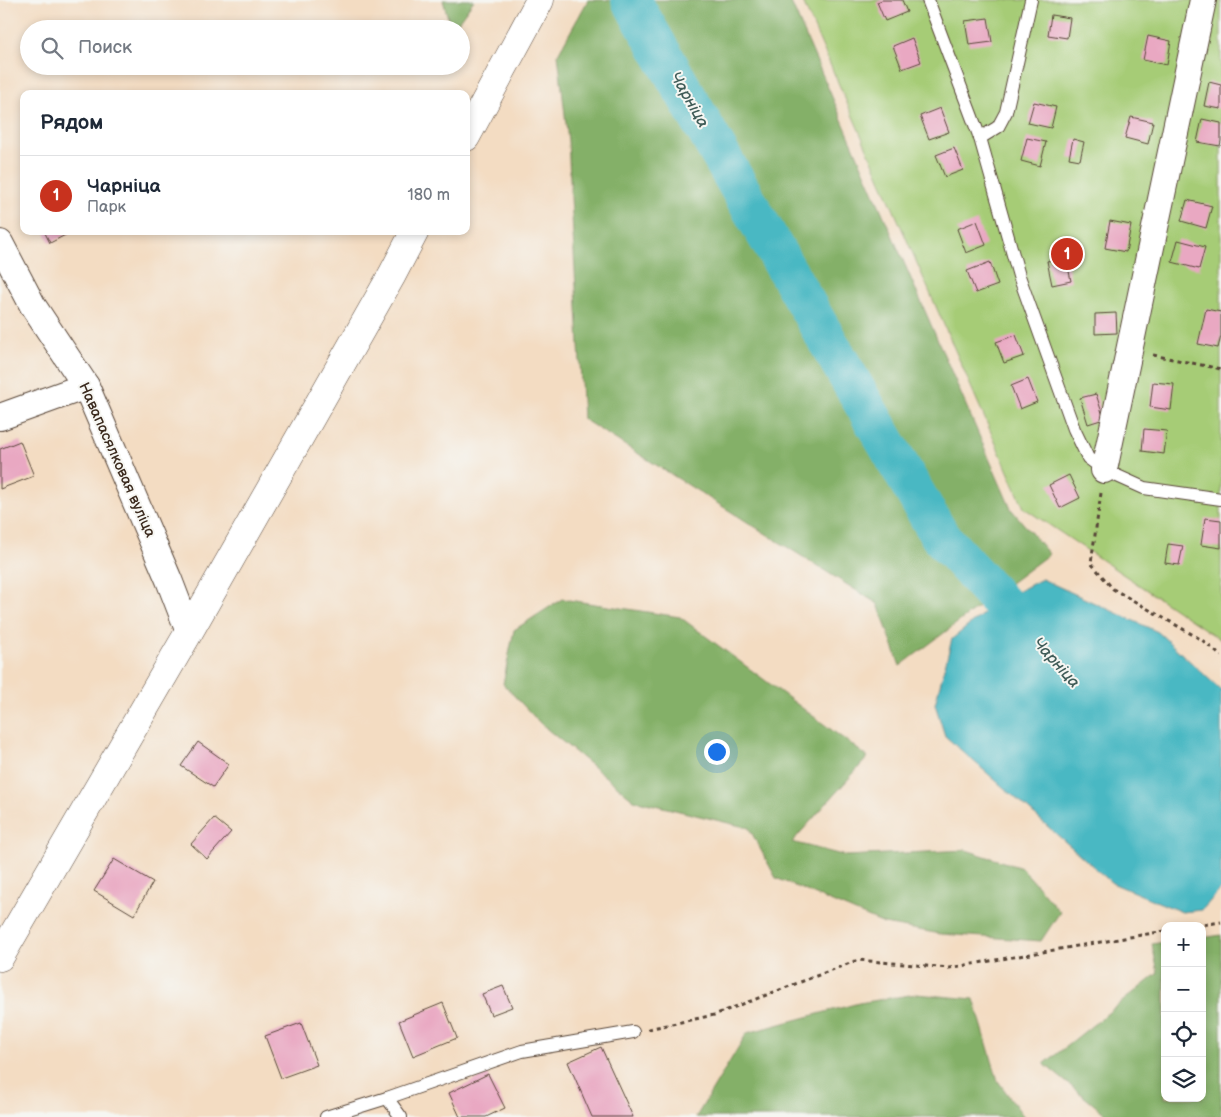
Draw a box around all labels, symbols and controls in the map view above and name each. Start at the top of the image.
search box [20,20,470,75]
icon: search [38,34,66,62]
text: Поиск [78,36,132,59]
water label: Чарніца [666,69,712,131]
text: Рядом [40,110,103,135]
text: Чарніца [87,175,161,198]
text: 1 [53,186,59,205]
text: 180 m [408,186,450,205]
text: Парк [87,198,126,217]
pin: 1 [1051,235,1083,273]
street label: Навапасялковая вуліца [74,379,160,541]
water label: Чарніца [1029,634,1083,692]
your location [704,739,730,765]
map controls [1161,922,1206,1102]
button: + [1161,922,1206,967]
button: − [1161,967,1206,1012]
button: locate [1161,1012,1206,1057]
button: layers [1161,1057,1206,1102]

